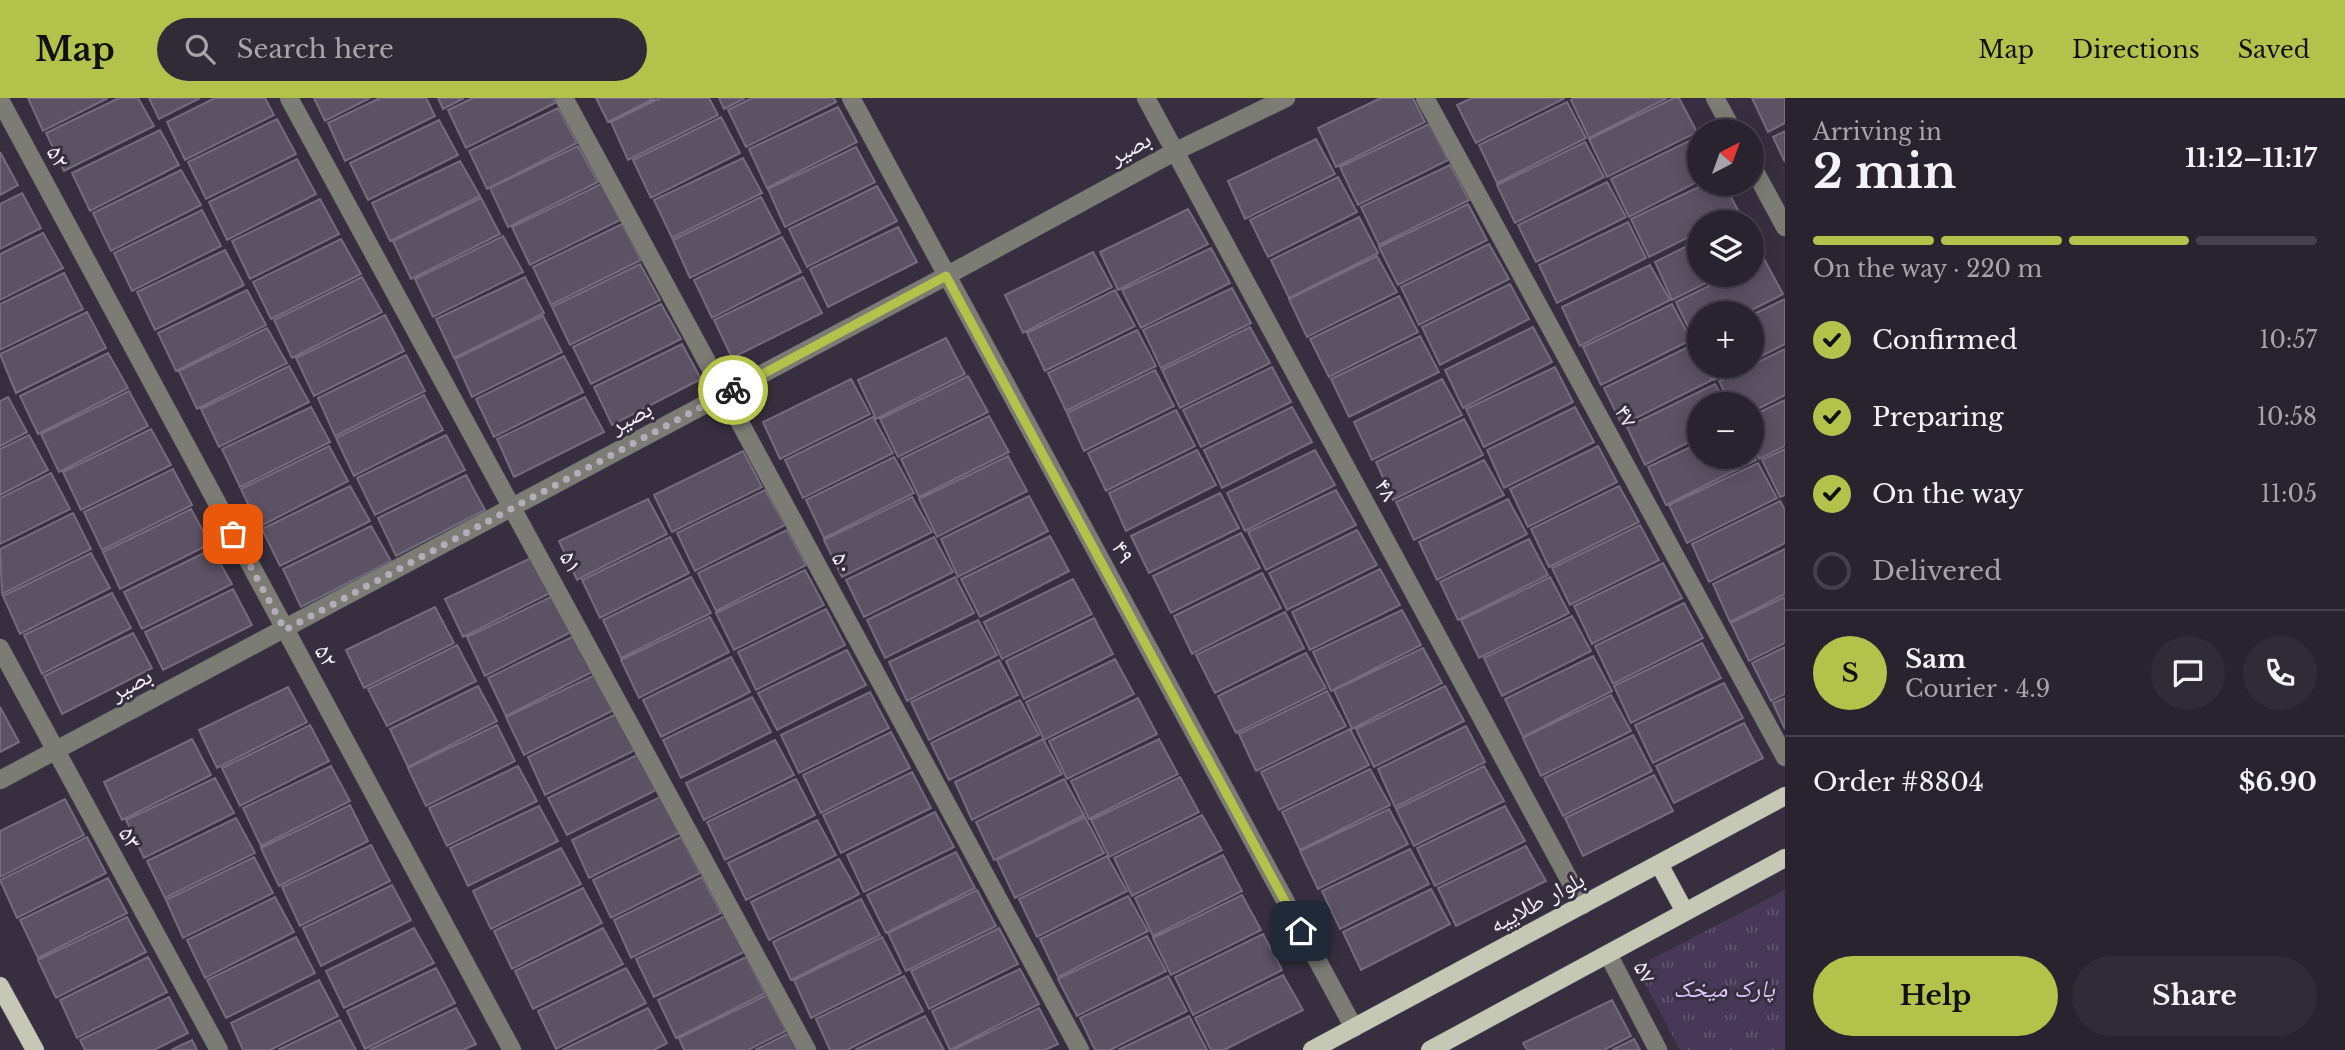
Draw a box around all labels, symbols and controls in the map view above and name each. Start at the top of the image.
search box [157,18,647,81]
text: Map [35,29,115,70]
icon: search [181,30,219,68]
text: Search here [237,33,394,65]
text: Map [1978,35,2034,64]
text: Directions [2072,35,2200,64]
text: Saved [2238,35,2310,64]
text: Arriving in [1813,118,1942,146]
north arrow [1687,119,1764,196]
map controls [1687,119,1764,469]
street label: بصیر [1103,124,1156,171]
street label: ۵۲ [41,140,76,173]
text: 11:12–11:17 [2185,142,2317,174]
text: 2 min [1813,143,1956,200]
button: layers [1687,210,1764,287]
text: On the way · 220 m [1813,255,2042,283]
button: + [1687,301,1764,378]
icon: check [1813,321,1851,359]
text: Confirmed [1872,324,2017,356]
text: 10:57 [2259,326,2317,354]
courier [698,355,768,425]
icon: bike [714,371,752,409]
button: − [1687,392,1764,469]
street label: بصیر [604,394,657,440]
icon: check [1813,398,1851,436]
street label: ۴۷ [1609,399,1644,432]
text: Preparing [1872,401,2004,433]
text: 10:58 [2257,403,2317,431]
street label: ۴۸ [1369,473,1404,506]
icon: check [1813,475,1851,513]
text: On the way [1872,478,2024,510]
text: 11:05 [2260,480,2317,508]
pin [203,504,263,564]
icon: bag [214,515,252,553]
street label: ۴۹ [1106,535,1141,568]
street label: ۵۱ [554,545,589,578]
street label: ۵۰ [826,546,861,579]
text: Delivered [1872,555,2002,587]
button: chat [2151,636,2225,710]
button: phone [2243,636,2317,710]
street label: ۵۲ [309,639,344,672]
text: Sam [1905,643,1966,675]
text: S [1841,657,1859,689]
street label: بصیر [104,661,157,707]
text: Courier · 4.9 [1905,675,2050,703]
text: Order #8804 [1813,766,1984,798]
text: $6.90 [2239,766,2317,798]
street label: ۵۳ [113,821,148,854]
street label: بلوار طلاییه [1484,864,1589,939]
pin [1271,901,1331,961]
icon: home [1282,912,1320,950]
street label: ۵۷ [1628,955,1663,988]
button: Help [1813,956,2058,1036]
button: Share [2072,956,2317,1036]
park label: پارک میخک [1673,974,1776,1003]

